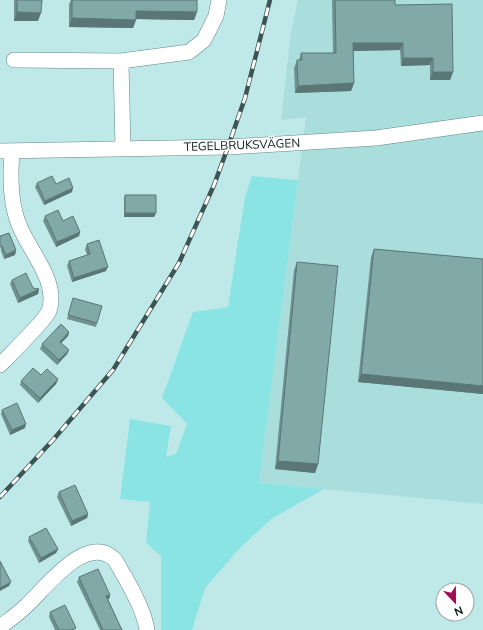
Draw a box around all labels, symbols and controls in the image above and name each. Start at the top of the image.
street label: TEGELBRUKSVÄGEN [183,135,301,155]
north arrow [435,582,475,622]
text: N [452,602,465,619]

